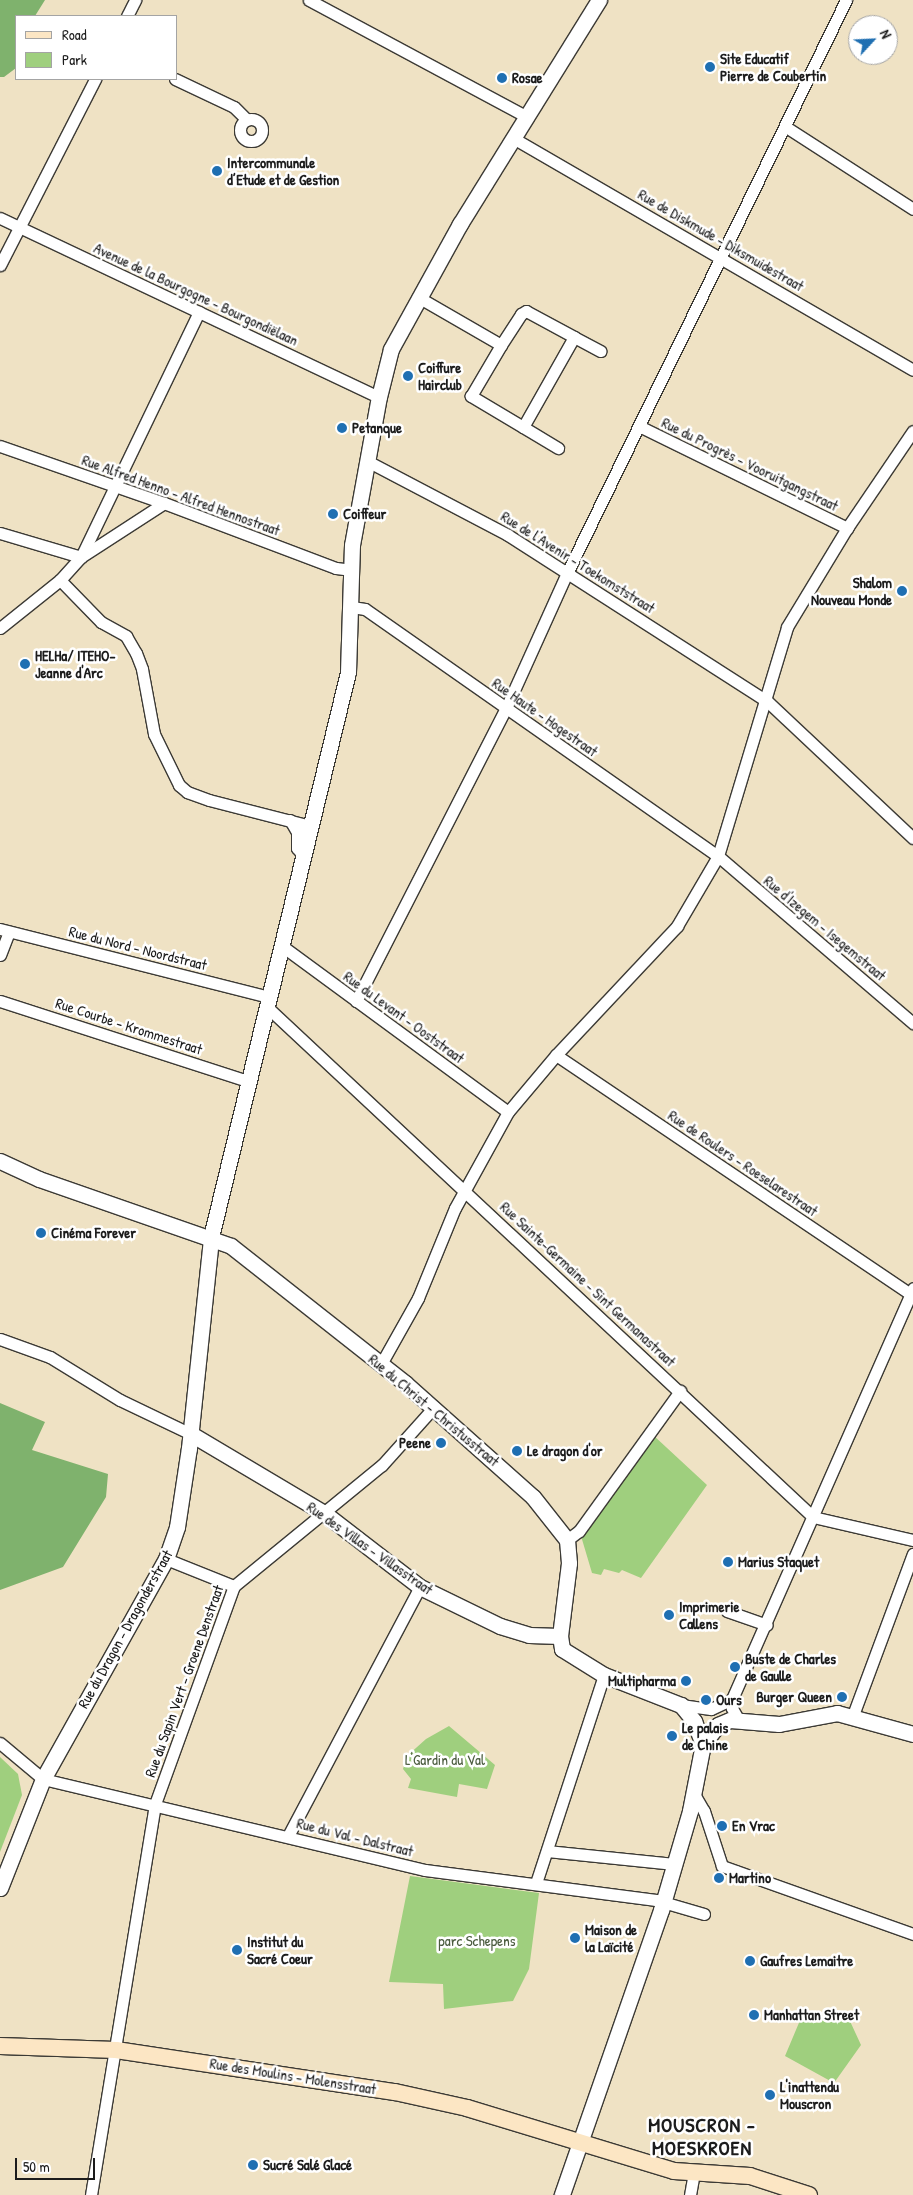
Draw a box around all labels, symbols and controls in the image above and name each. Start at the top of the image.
legend [15,15,178,80]
north arrow [848,15,898,65]
text: Road [62,24,87,45]
text: N [876,26,896,41]
text: Park [62,49,87,70]
place label: Site Educatif Pierre de Coubertin [720,49,826,84]
marker: Site Educatif Pierre de Coubertin [704,61,716,73]
place label: Rosae [512,69,542,87]
marker: Rosae [496,72,508,84]
place label: Intercommunale d’Etude et de Gestion [227,153,339,188]
marker: Intercommunale d’Etude et de Gestion [211,165,223,177]
street label: Rue de Diskmude - Diksmuidestraat [635,185,807,295]
street label: Avenue de la Bourgogne - Bourgondiëlaan [91,239,301,349]
place label: Coiffure Hairclub [418,358,462,393]
marker: Coiffure Hairclub [402,370,414,382]
street label: Rue du Progrès - Vooruitgangstraat [659,413,841,515]
place label: Petanque [352,419,402,437]
marker: Petanque [336,422,348,434]
street label: Rue Alfred Henno - Alfred Hennostraat [79,451,283,539]
place label: Coiffeur [343,505,386,523]
street label: Rue de l'Avenir - Toekomststraat [498,507,658,617]
marker: Coiffeur [327,508,339,520]
place label: Shalom Nouveau Monde [811,573,892,608]
marker: Shalom Nouveau Monde [896,585,908,597]
place label: HELHa/ ITEHO- Jeanne d'Arc [35,646,116,681]
marker: HELHa/ ITEHO- Jeanne d'Arc [19,658,31,670]
street label: Rue Haute - Hogestraat [489,674,601,760]
street label: Rue d'Izegem - Isegemstraat [760,872,890,984]
street label: Rue du Nord - Noordstraat [67,922,209,974]
street label: Rue du Levant - Ooststraat [340,967,468,1067]
street label: Rue Courbe - Krommestraat [53,994,205,1058]
street label: Rue de Roulers - Roeselarestraat [665,1106,821,1220]
street label: Rue Sainte-Germaine - Sint Germanastraat [497,1198,679,1370]
place label: Cinéma Forever [51,1224,136,1242]
marker: Cinéma Forever [35,1227,47,1239]
street label: Rue du Christ - Christusstraat [365,1350,503,1470]
place label: Peene [399,1434,431,1452]
marker: Peene [435,1437,447,1449]
place label: Le dragon d'or [527,1442,603,1460]
marker: Le dragon d'or [511,1445,523,1457]
street label: Rue des Villas - Villasstraat [304,1498,436,1598]
street label: Rue du Dragon - Dragonderstraat [74,1547,176,1711]
place label: Marius Staquet [738,1553,819,1571]
marker: Marius Staquet [722,1556,734,1568]
street label: Rue du Sapin Vert - Groene Denstraat [141,1582,227,1780]
place label: Imprimerie Callens [679,1597,740,1632]
marker: Imprimerie Callens [663,1609,675,1621]
place label: Buste de Charles de Gaulle [745,1649,836,1684]
marker: Buste de Charles de Gaulle [729,1661,741,1673]
place label: Multipharma [608,1672,676,1690]
marker: Multipharma [680,1675,692,1687]
place label: Burger Queen [756,1688,832,1706]
place label: Ours [716,1691,742,1709]
marker: Burger Queen [836,1691,848,1703]
marker: Ours [700,1694,712,1706]
place label: Le palais de Chine [682,1718,728,1753]
marker: Le palais de Chine [666,1730,678,1742]
park label: L'Gardin du Val [405,1751,485,1769]
street label: Rue du Val - Dalstraat [295,1814,415,1860]
place label: En Vrac [732,1817,775,1835]
marker: En Vrac [716,1820,728,1832]
place label: Martino [729,1869,771,1887]
marker: Martino [713,1872,725,1884]
place label: Maison de la Laïcité [585,1920,637,1955]
place label: Institut du Sacré Coeur [247,1932,313,1967]
park label: parc Schepens [438,1932,516,1950]
marker: Maison de la Laïcité [569,1932,581,1944]
marker: Institut du Sacré Coeur [231,1944,243,1956]
place label: Gaufres Lemaitre [760,1952,853,1970]
marker: Gaufres Lemaitre [744,1955,756,1967]
place label: Manhattan Street [764,2006,859,2024]
marker: Manhattan Street [748,2009,760,2021]
street label: Rue des Moulins - Molensstraat [209,2054,377,2098]
place label: L'inattendu Mouscron [780,2077,839,2112]
marker: L'inattendu Mouscron [764,2089,776,2101]
district label: MOUSCRON - MOESKROEN [647,2112,757,2159]
scale bar [18,2148,98,2180]
text: 50 m [23,2156,50,2177]
place label: Sucré Salé Glacé [263,2156,352,2174]
marker: Sucré Salé Glacé [247,2159,259,2171]

